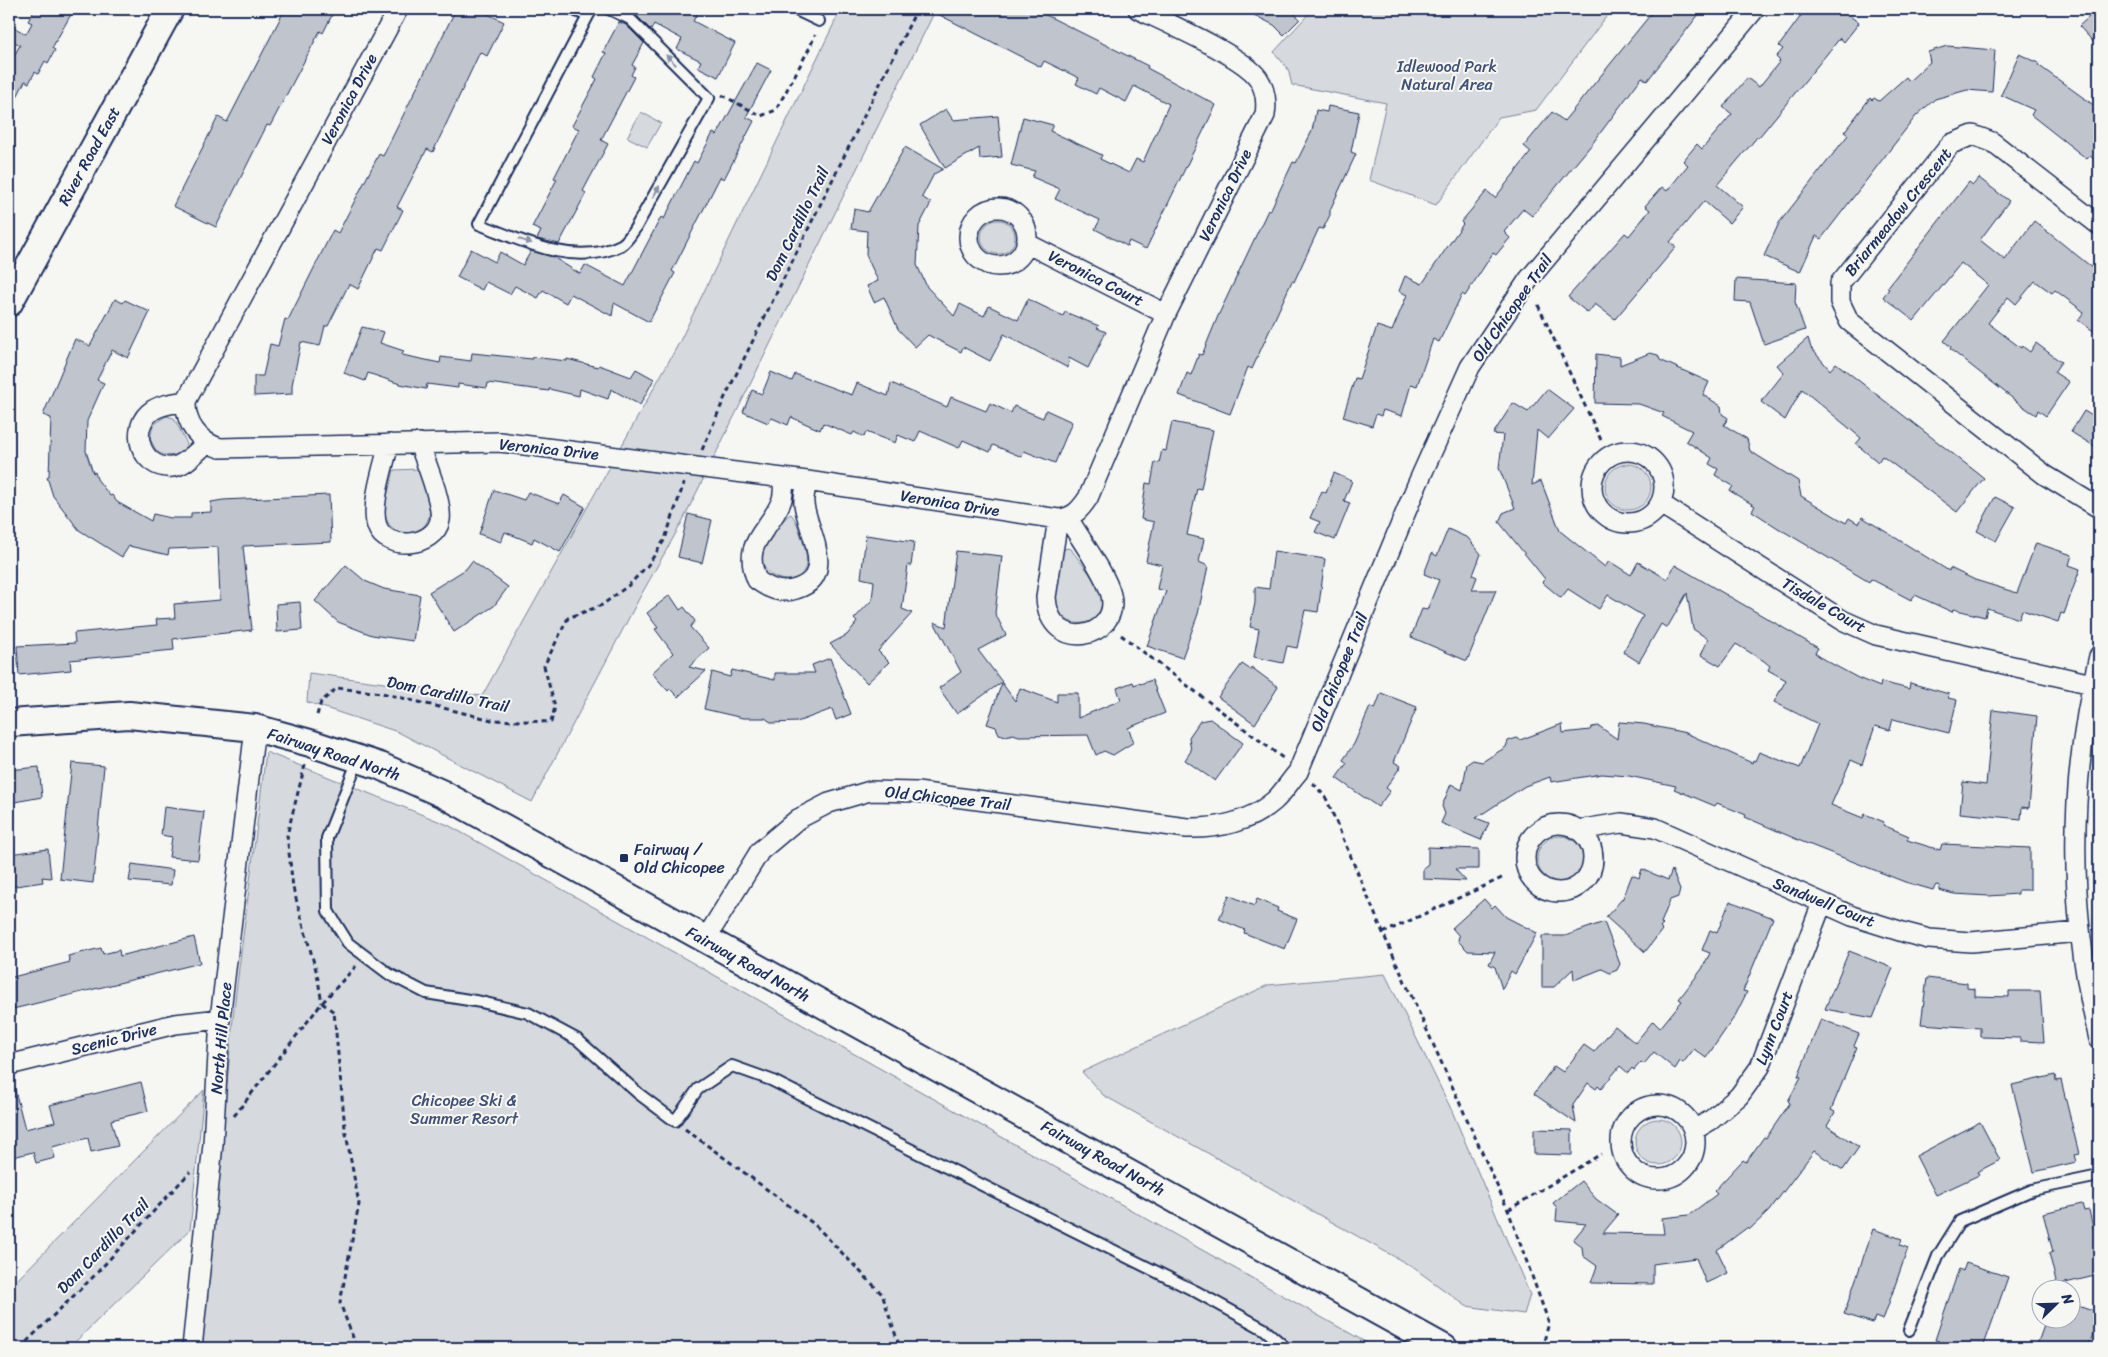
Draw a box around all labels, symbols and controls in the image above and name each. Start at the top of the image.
street label: Veronica Drive [313,48,385,150]
park label: Idlewood Park Natural Area [1396,52,1497,99]
one-way arrow [665,54,677,66]
street label: River Road East [50,101,128,211]
street label: Briarmeadow Crescent [1837,141,1959,283]
street label: Veronica Drive [1190,143,1260,246]
street label: Dom Cardillo Trail [757,161,838,286]
one-way arrow [652,185,660,200]
one-way arrow [517,238,532,246]
street label: Veronica Court [1043,241,1149,315]
street label: Old Chicopee Trail [1464,248,1560,368]
street label: Veronica Drive [498,429,601,469]
street label: Veronica Drive [898,481,1002,525]
street label: Tisdale Court [1776,569,1872,641]
street label: Old Chicopee Trail [1302,608,1376,736]
street label: Dom Cardillo Trail [384,667,512,721]
street label: Fairway Road North [264,719,404,789]
street label: Old Chicopee Trail [884,777,1013,819]
place label: Fairway / Old Chicopee [634,835,725,882]
marker: Fairway / Old Chicopee [618,852,630,864]
street label: Sandwell Court [1769,868,1879,936]
street label: Fairway Road North [681,918,815,1010]
street label: North Hill Place [202,981,240,1095]
street label: Lynn Court [1747,987,1801,1069]
street label: Scenic Drive [68,1014,160,1064]
park label: Chicopee Ski & Summer Resort [410,1086,519,1133]
street label: Fairway Road North [1036,1112,1170,1204]
street label: Dom Cardillo Trail [49,1191,157,1301]
north arrow [2030,1280,2080,1330]
text: N [2054,1289,2081,1309]

